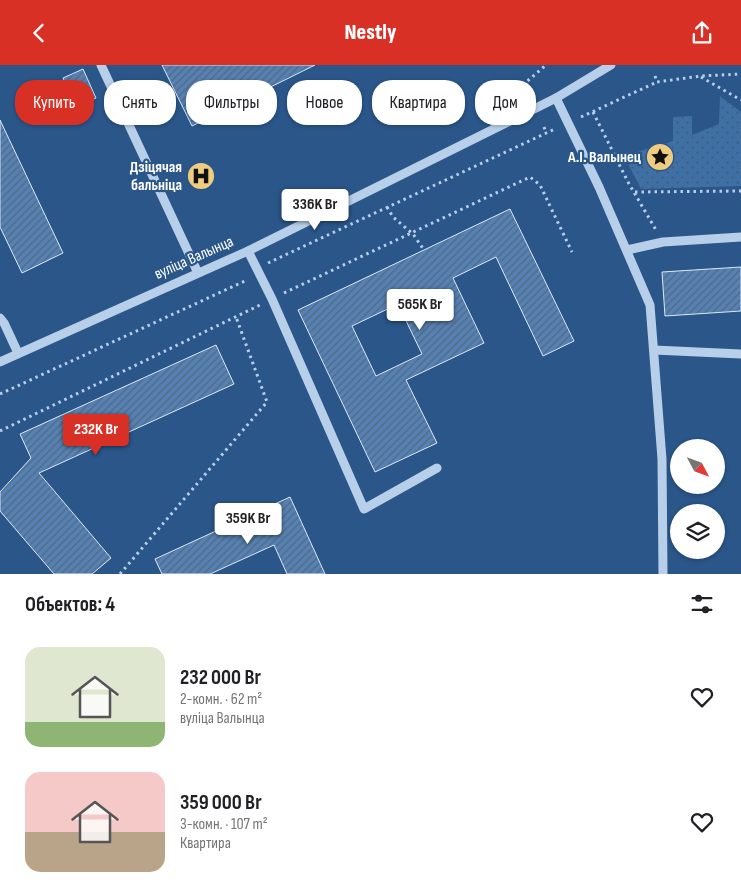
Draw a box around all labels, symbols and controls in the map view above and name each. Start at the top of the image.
icon: back [25,19,53,47]
text: Nestly [345,19,396,46]
icon: share [688,19,716,47]
chip: Купить [15,80,94,125]
chip: Снять [104,80,176,125]
chip: Фильтры [186,80,277,125]
chip: Новое [287,80,362,125]
chip: Квартира [372,80,465,125]
chip: Дом [475,80,536,125]
place icon: А.І. Валынец [645,142,675,172]
place label: А.І. Валынец [567,148,642,167]
place label: Дзіцячая бальніца [130,158,182,195]
hospital icon: Дзіцячая бальніца [186,161,216,191]
pin: 336K Br [269,189,361,231]
text: 336K Br [293,195,337,214]
street label: вуліца Валынца [152,232,236,284]
pin: 565K Br [374,289,466,331]
text: 565K Br [398,295,442,314]
pin: 232K Br [50,413,142,456]
text: 232K Br [74,420,118,439]
north arrow [670,439,725,494]
map controls [670,439,725,559]
pin: 359K Br [202,503,294,545]
button: layers [670,504,725,559]
text: 359K Br [226,509,270,528]
icon: filters [688,590,716,618]
text: Объектов: 4 [25,592,115,617]
text: 232 000 Br [180,665,261,690]
icon: home [65,667,125,727]
icon: heart [688,683,716,711]
text: 2-комн. · 62 m² [180,690,262,709]
text: вуліца Валынца [180,709,265,728]
text: 359 000 Br [180,790,262,815]
icon: home [65,792,125,852]
icon: heart [688,808,716,836]
text: 3-комн. · 107 m² [180,815,268,834]
text: Квартира [180,834,231,853]

